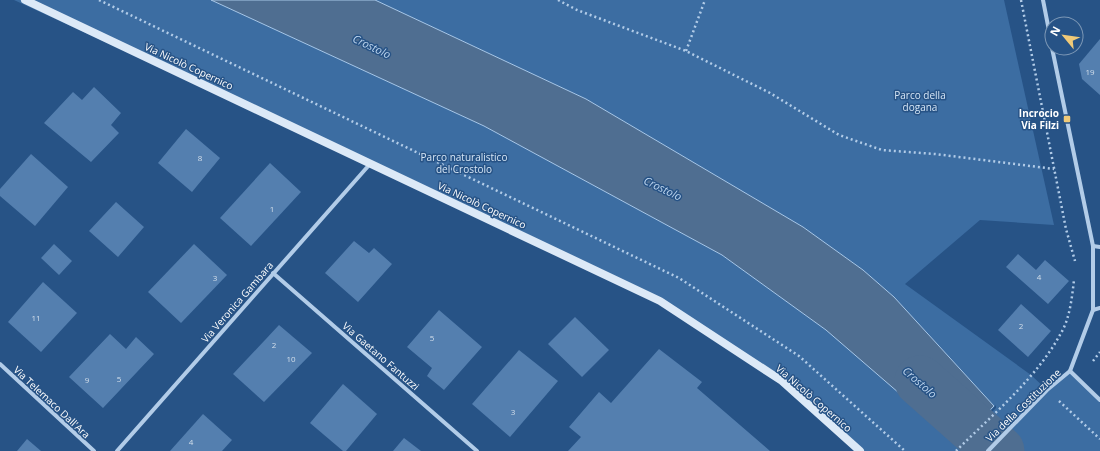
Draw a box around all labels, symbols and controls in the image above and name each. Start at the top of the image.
north arrow [1044,16,1084,56]
text: N [1046,23,1064,38]
water label: Crostolo [350,30,394,62]
street label: Via Nicolò Copernico [142,39,236,93]
house number: 19 [1085,66,1095,77]
park label: Parco della dogana [894,88,946,114]
place label: Incrocio Via Filzi [1019,106,1059,132]
marker: Incrocio Via Filzi [1062,114,1072,124]
park label: Parco naturalistico del Crostolo [421,150,507,176]
house number: 8 [198,152,203,163]
water label: Crostolo [641,172,685,204]
street label: Via Nicolò Copernico [435,178,529,232]
house number: 1 [270,203,274,214]
street label: Via Veronica Gambara [198,258,276,346]
house number: 4 [1037,271,1042,282]
house number: 3 [213,272,218,283]
house number: 11 [31,312,41,323]
street label: Via Gaetano Fantuzzi [340,319,422,393]
house number: 2 [1019,320,1024,331]
house number: 5 [430,332,435,343]
house number: 2 [272,339,277,350]
house number: 10 [286,353,296,364]
street label: Via Nicolò Copernico [773,361,855,435]
street label: Via Telemaco Dall'Ara [11,363,93,441]
water label: Crostolo [900,363,940,401]
street label: Via della Costituzione [982,365,1064,445]
house number: 5 [117,373,122,384]
house number: 9 [85,374,90,385]
house number: 3 [511,406,516,417]
house number: 4 [189,436,194,447]

